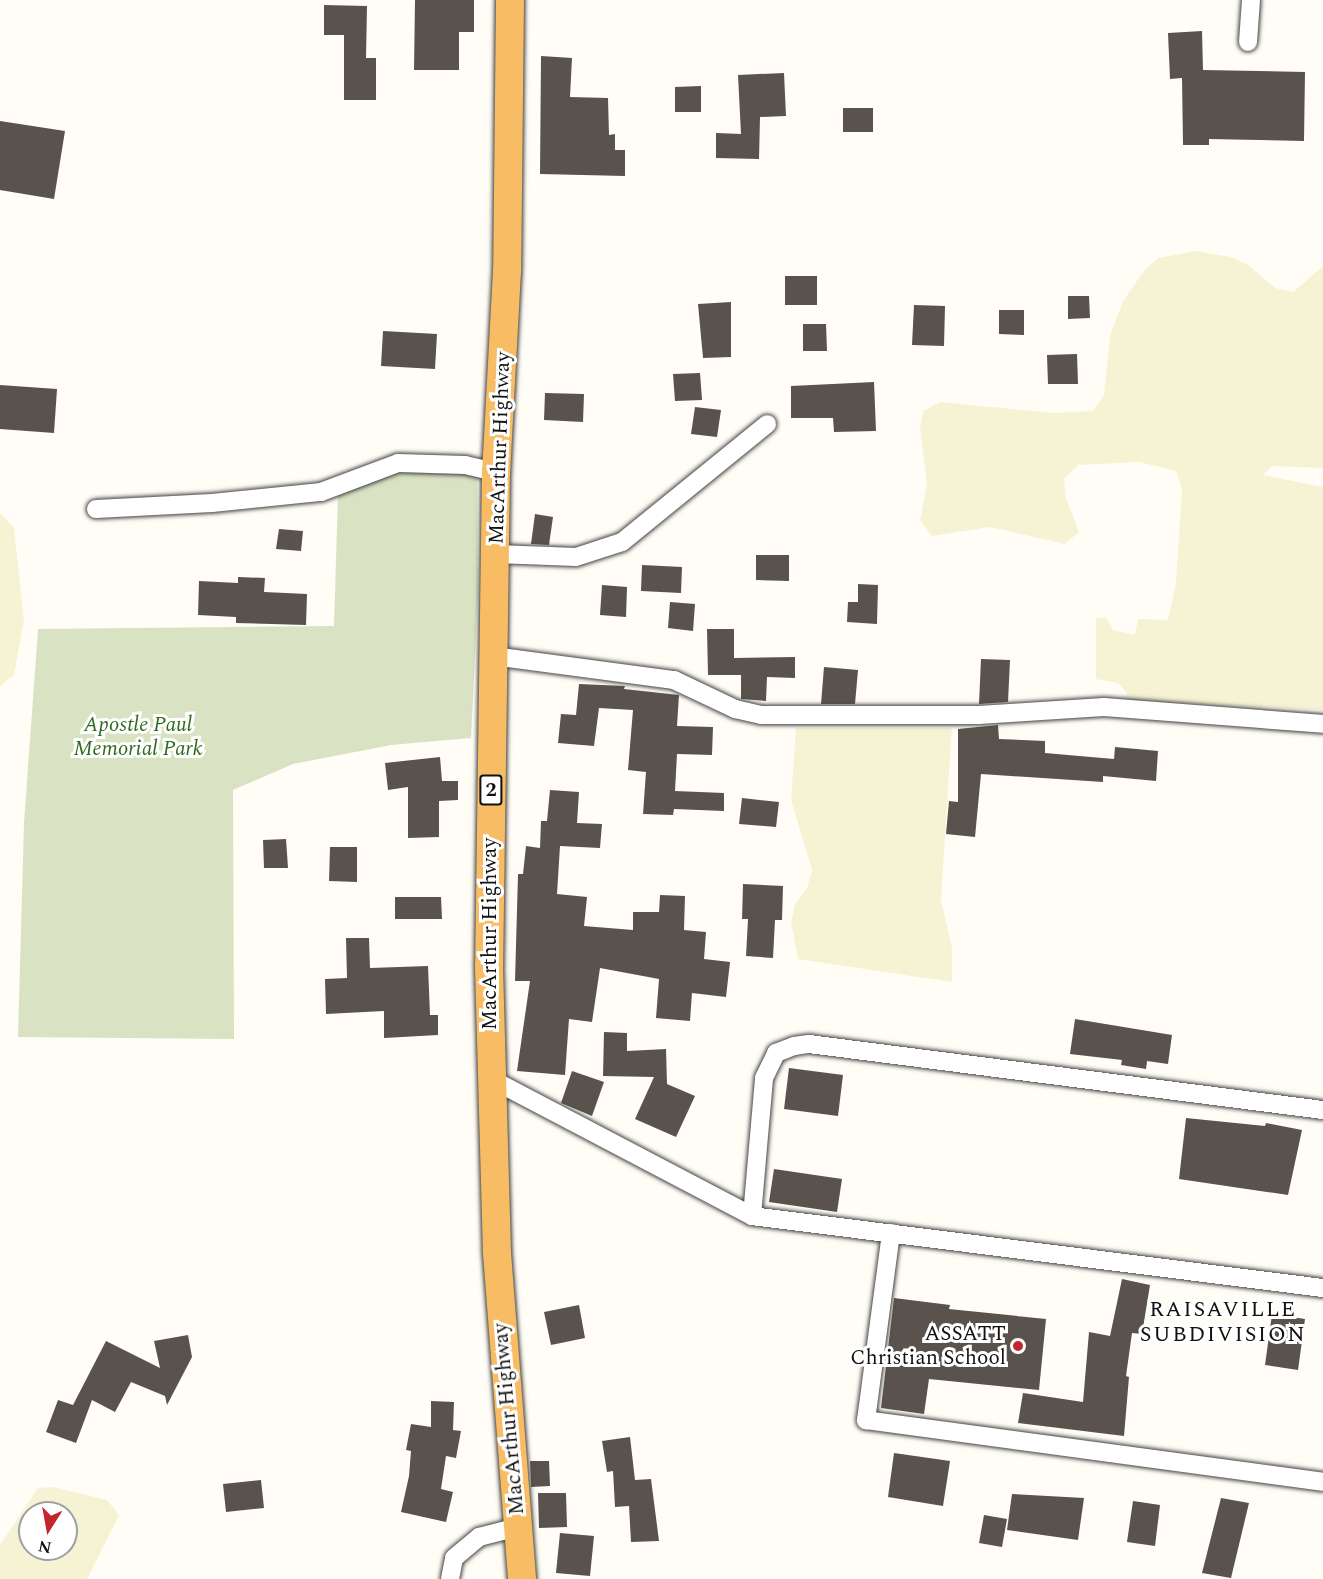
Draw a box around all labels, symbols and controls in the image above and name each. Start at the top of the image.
street label: MacArthur Highway [484,351,516,545]
park label: Apostle Paul Memorial Park [73,712,203,762]
road number: 2 [479,773,503,807]
street label: MacArthur Highway [477,838,503,1030]
district label: RAISAVILLE SUBDIVISION [1140,1296,1306,1348]
place label: ASSATT Christian School [850,1321,1006,1371]
street label: MacArthur Highway [488,1322,530,1516]
marker: ASSATT Christian School [1011,1339,1025,1353]
north arrow [18,1501,78,1561]
text: N [36,1534,54,1560]

